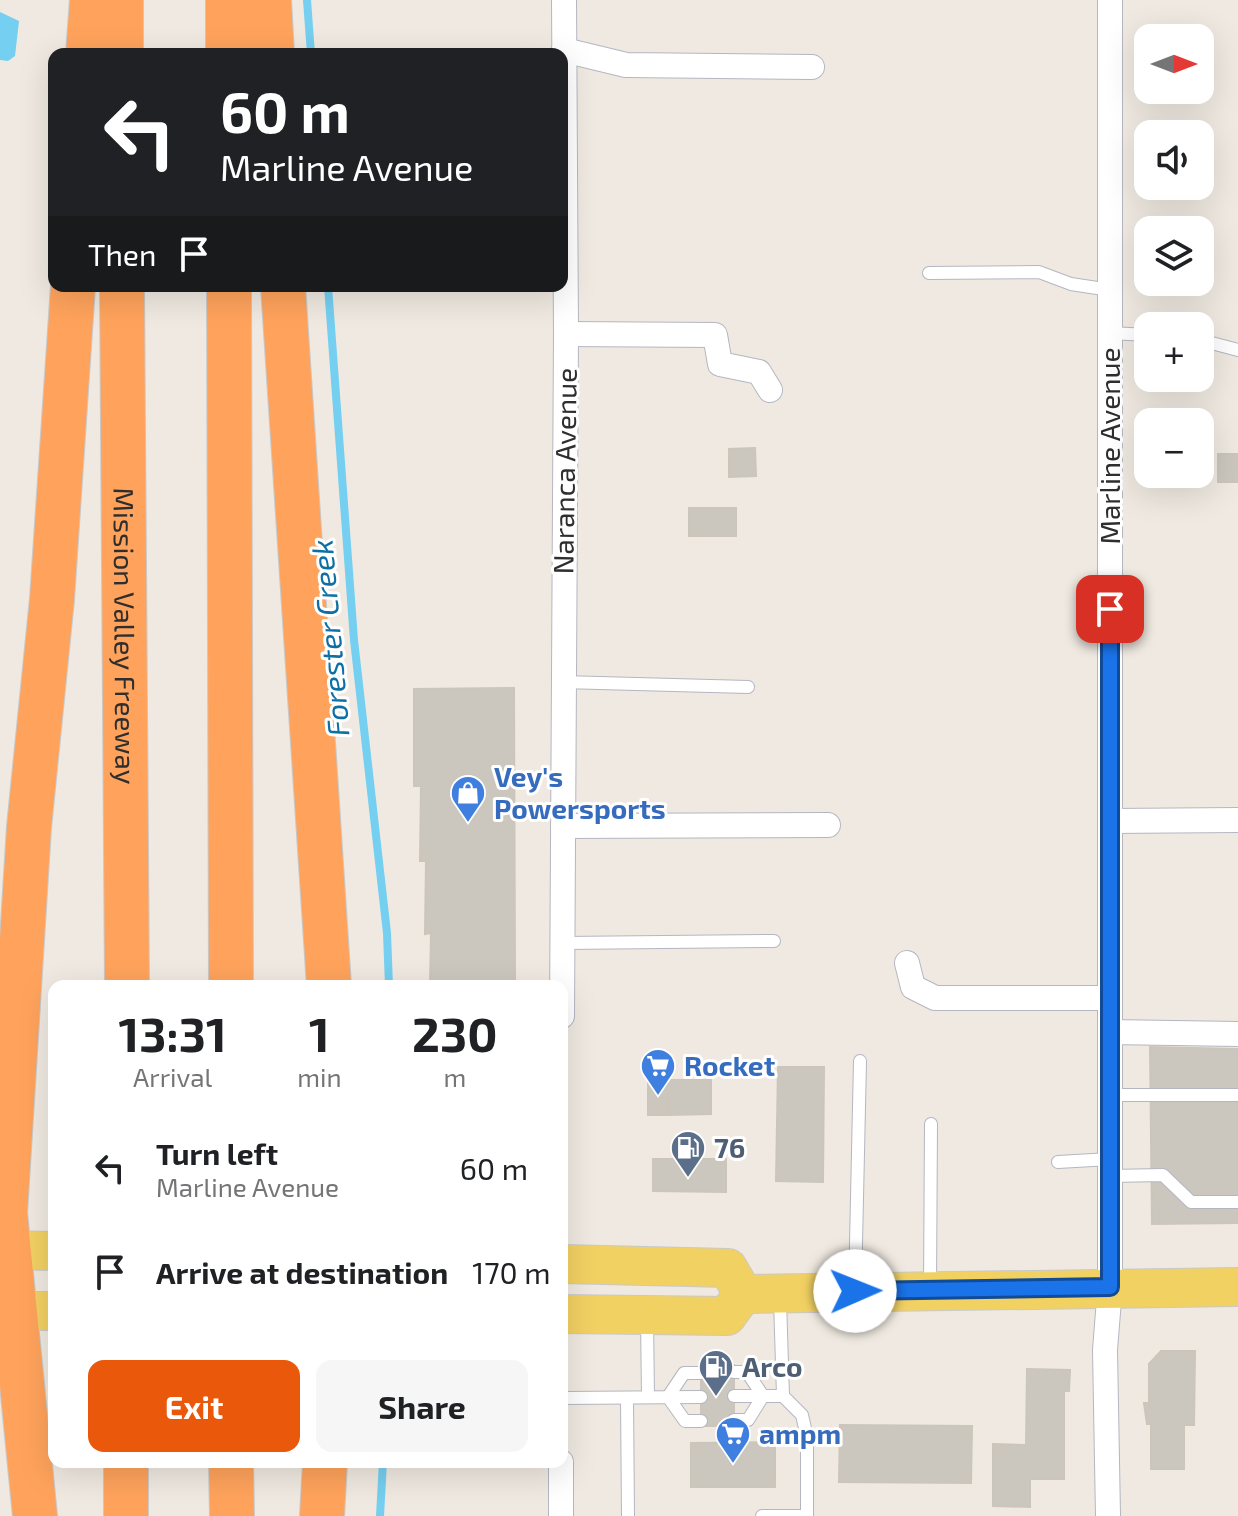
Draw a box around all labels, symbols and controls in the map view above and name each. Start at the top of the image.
north arrow [1134,24,1214,104]
map controls [1134,24,1214,488]
text: 60 m [220,77,350,144]
icon: left [88,80,192,184]
button: sound [1134,120,1214,200]
text: Marline Avenue [220,145,473,188]
button: layers [1134,216,1214,296]
icon: arrive [172,232,216,276]
text: Then [88,236,156,272]
button: + [1134,312,1214,392]
street label: Marline Avenue [1092,347,1126,545]
street label: Naranca Avenue [545,367,583,574]
button: − [1134,408,1214,488]
street label: Mission Valley Freeway [107,487,144,785]
water label: Forester Creek [302,538,356,738]
pin [1076,575,1144,643]
icon: arrive [1088,587,1132,631]
place label: Vey's Powersports [494,759,666,825]
shop icon: Vey's Powersports [449,774,487,824]
text: 13:31 [119,1004,227,1062]
text: 1 [309,1004,330,1062]
text: 230 [412,1004,498,1062]
supermarket icon: Rocket [639,1047,677,1097]
place label: Rocket [684,1048,775,1082]
text: Arrival [133,1061,212,1092]
text: min [297,1061,342,1092]
text: m [443,1061,466,1092]
fuel station icon: 76 [669,1129,707,1179]
place label: 76 [714,1130,745,1164]
text: Turn left [156,1135,278,1171]
icon: left [88,1146,132,1190]
text: 60 m [460,1150,528,1186]
text: Marline Avenue [156,1171,339,1202]
position arrow [813,1249,897,1333]
icon: arrive [88,1250,132,1294]
text: Arrive at destination [156,1254,448,1290]
text: 170 m [472,1254,551,1290]
fuel station icon: Arco [697,1348,735,1398]
place label: Arco [742,1349,803,1383]
button: Exit [88,1360,300,1452]
button: Share [316,1360,528,1452]
supermarket icon: ampm [714,1415,752,1465]
place label: ampm [759,1416,841,1450]

